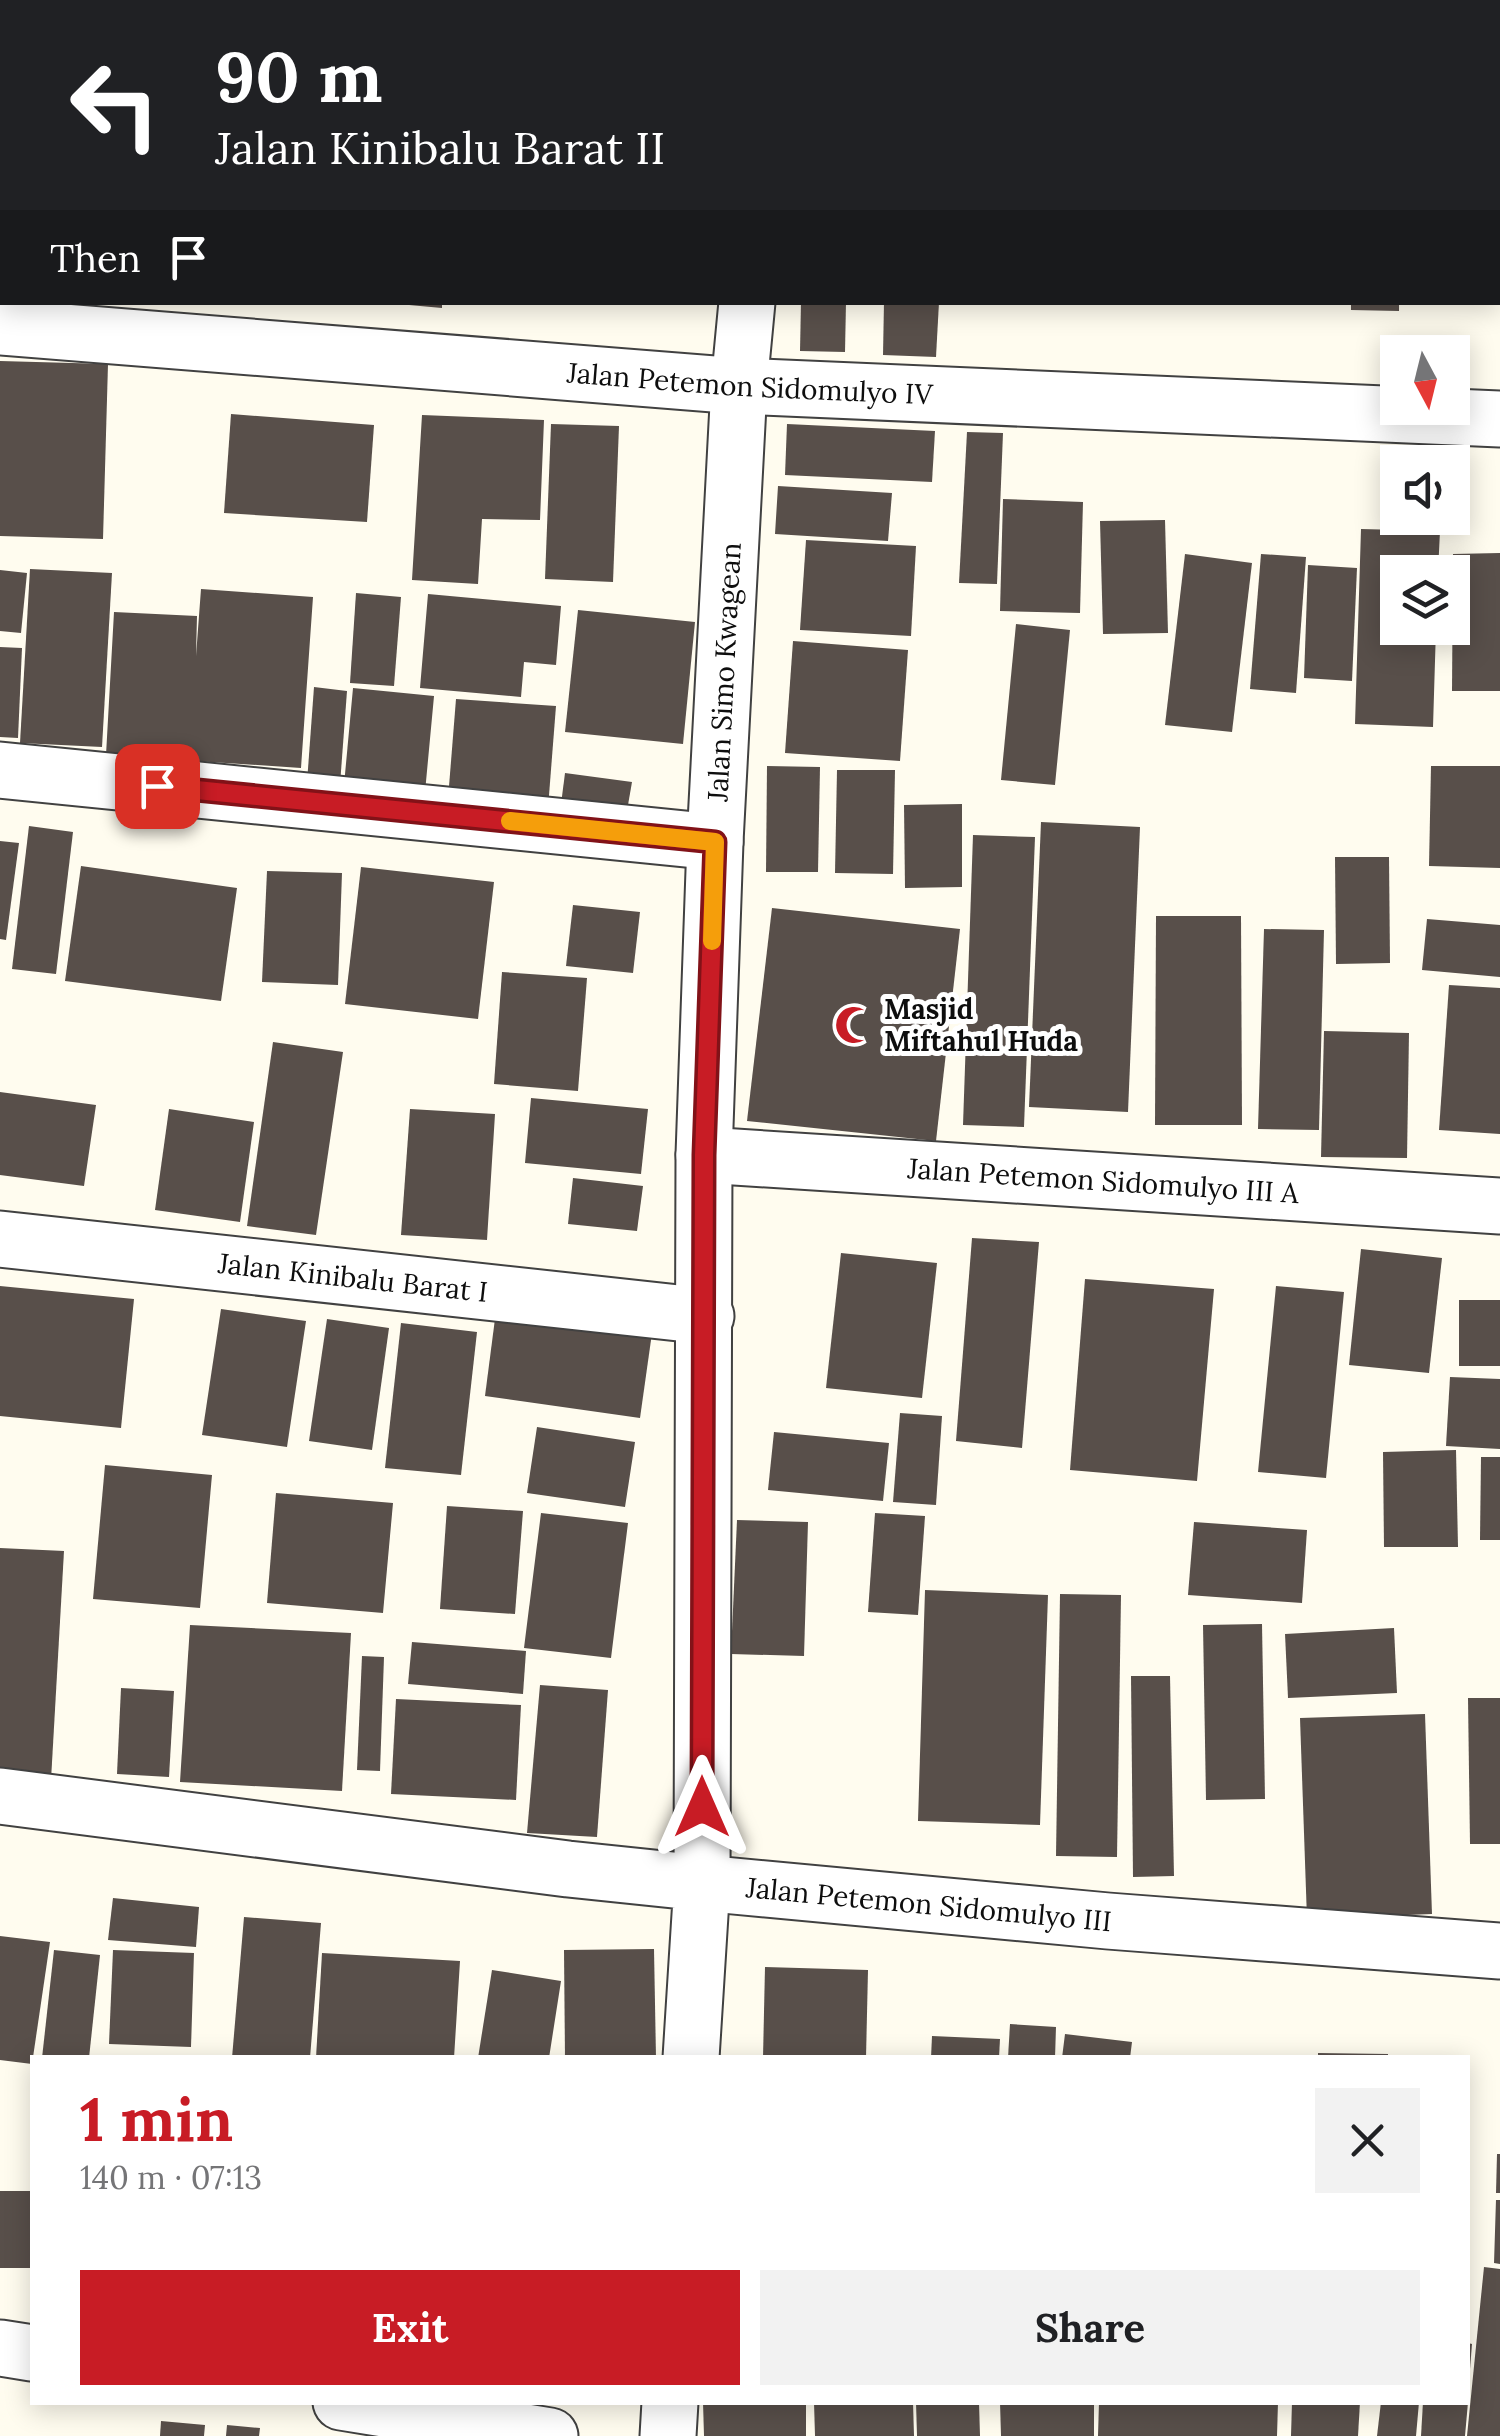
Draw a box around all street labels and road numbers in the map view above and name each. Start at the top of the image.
street label: Jalan Petemon Sidomulyo IV [565,354,934,412]
street label: Jalan Simo Kwagean [699,541,749,804]
street label: Jalan Petemon Sidomulyo III A [906,1150,1300,1211]
street label: Jalan Kinibalu Barat I [215,1245,490,1310]
street label: Jalan Petemon Sidomulyo III [743,1869,1113,1939]

